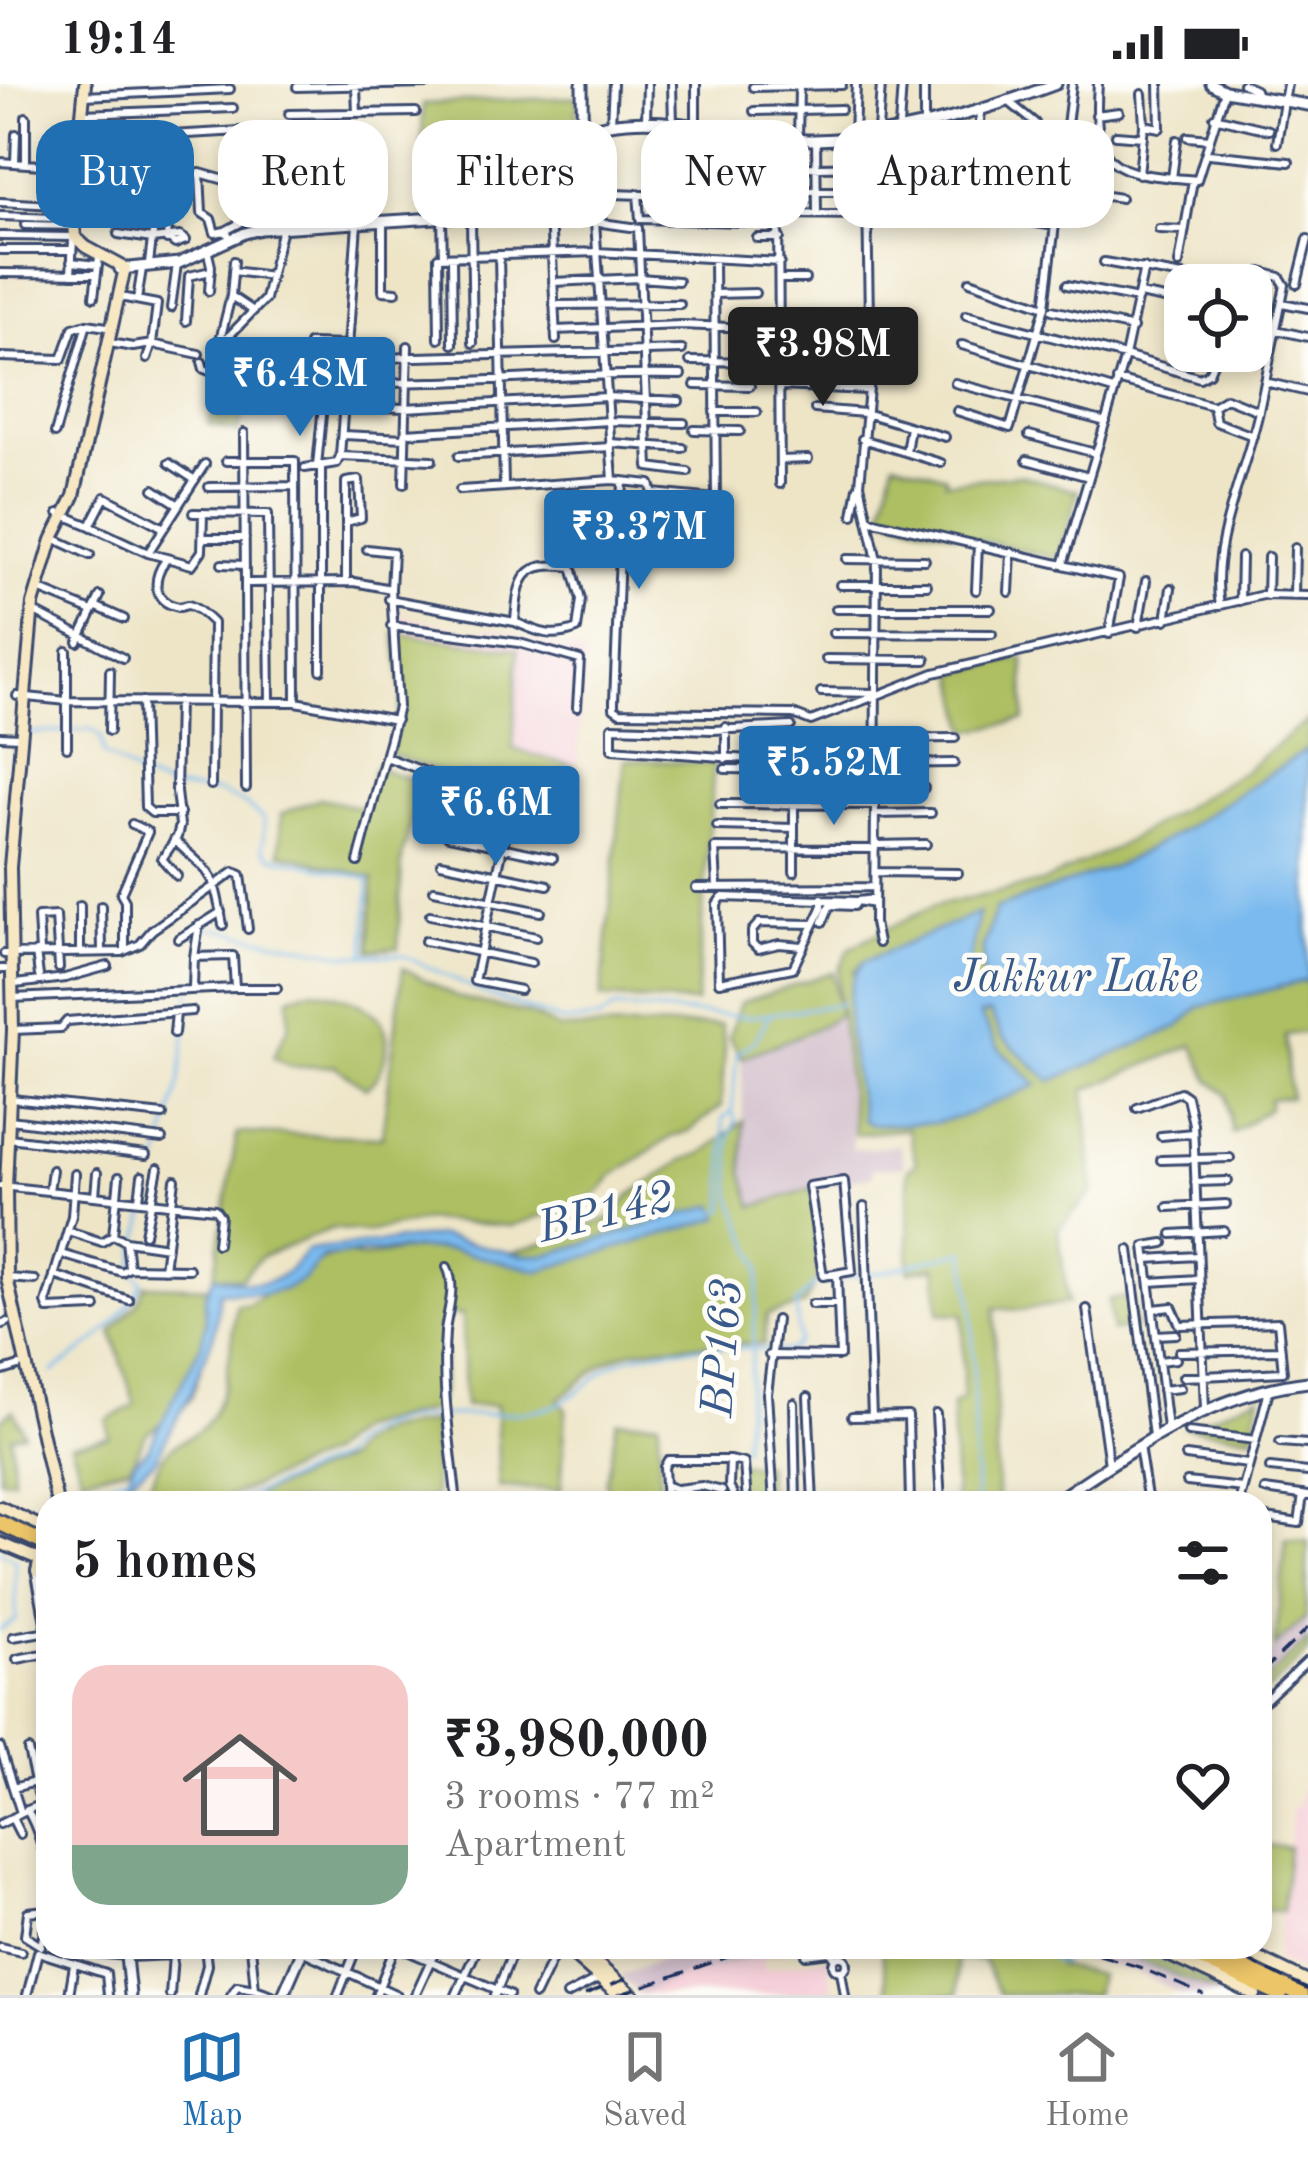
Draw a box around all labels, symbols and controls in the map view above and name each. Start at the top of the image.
text: 19:14 [60,19,177,64]
chip: Buy [36,120,194,228]
chip: Rent [218,120,388,228]
chip: Filters [412,120,617,228]
chip: New [641,120,809,228]
chip: Apartment [833,120,1114,228]
map controls [1164,264,1272,372]
button: locate [1164,264,1272,372]
pin: ₹3.98M [725,307,921,409]
text: ₹3.98M [755,326,891,365]
pin: ₹6.48M [202,337,398,439]
text: ₹6.48M [232,356,368,395]
pin: ₹3.37M [541,490,737,592]
text: ₹3.37M [571,509,707,548]
pin: ₹5.52M [736,726,932,828]
text: ₹5.52M [766,745,902,784]
pin: ₹6.6M [412,766,580,868]
text: ₹6.6M [439,785,553,824]
water label: Jakkur Lake [953,957,1199,1002]
water label: BP142 [532,1176,679,1253]
water label: BP163 [697,1278,752,1420]
icon: filters [1170,1530,1236,1596]
text: 5 homes [72,1538,257,1589]
icon: home [168,1713,312,1857]
text: ₹3,980,000 [444,1717,709,1768]
icon: heart [1170,1752,1236,1818]
text: 3 rooms · 77 m² [444,1778,715,1817]
text: Apartment [444,1826,627,1865]
tab: Map [179,2024,245,2137]
tab: Saved [603,2024,687,2137]
tab: Home [1045,2024,1129,2137]

